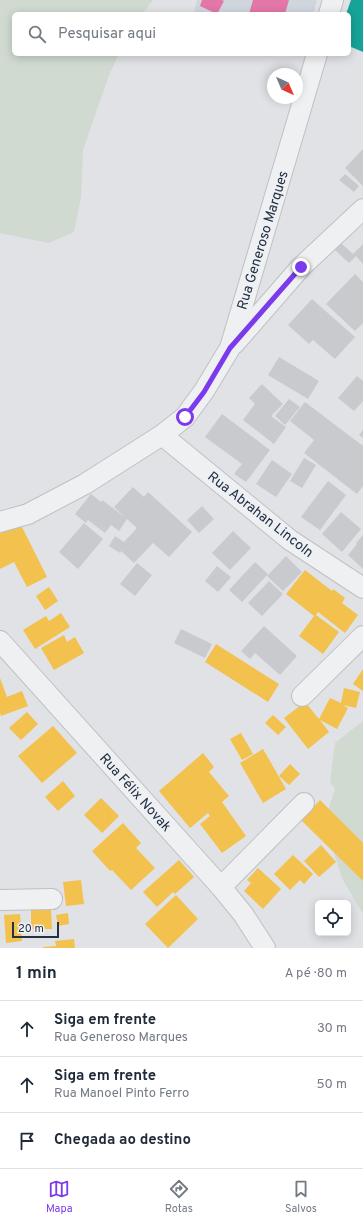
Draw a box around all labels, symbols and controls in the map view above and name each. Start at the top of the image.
search box [12,12,351,56]
icon: search [26,23,48,45]
text: Pesquisar aqui [58,25,156,44]
north arrow [267,68,303,104]
street label: Rua Generoso Marques [234,169,293,312]
route end [292,258,310,276]
route start [176,408,194,426]
street label: Rua Abrahan Lincoln [204,469,316,562]
street label: Rua Félix Novak [95,750,174,836]
map controls [315,900,351,936]
button: locate [315,900,351,936]
scale bar [12,920,59,939]
text: 20 m [18,922,44,936]
text: 1 min [16,963,57,985]
text: A pé · 80 m [285,966,347,982]
text: Siga em frente [54,1011,156,1030]
icon: ahead [16,1018,38,1040]
text: 30 m [317,1021,347,1037]
text: Rua Generoso Marques [54,1030,188,1046]
text: Siga em frente [54,1067,156,1086]
icon: ahead [16,1074,38,1096]
text: 50 m [317,1077,347,1093]
text: Rua Manoel Pinto Ferro [54,1086,189,1102]
icon: arrive [16,1130,38,1152]
text: Chegada ao destino [54,1131,191,1150]
tab: Mapa [46,1178,73,1216]
tab: Rotas [165,1178,193,1216]
tab: Salvos [285,1178,317,1216]

